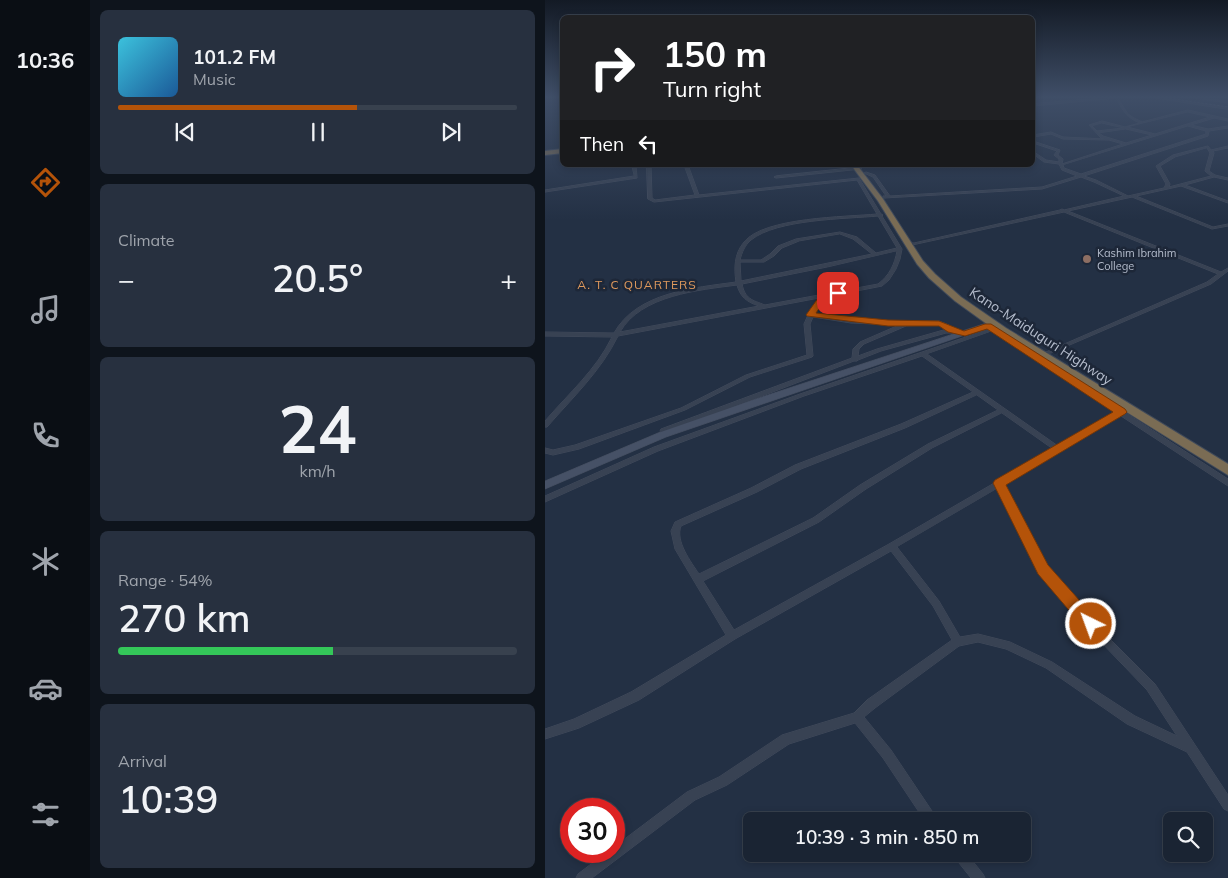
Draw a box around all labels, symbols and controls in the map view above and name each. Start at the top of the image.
text: 150 m [663,32,767,76]
icon: right [580,35,645,100]
text: 101.2 FM [193,45,276,69]
text: 10:36 [16,46,74,74]
text: Music [193,69,236,89]
text: Turn right [663,75,761,103]
icon: previous [171,118,199,146]
icon: pause [304,118,332,146]
icon: next [437,118,465,146]
icon: left [634,130,662,158]
text: Then [580,132,624,156]
icon: directions [28,165,63,200]
text: Climate [118,230,174,250]
place label: Kashim Ibrahim College [1097,246,1176,273]
marker: Kashim Ibrahim College [1081,253,1093,265]
text: 20.5° [272,254,363,302]
text: − [118,262,135,297]
text: + [500,262,517,297]
pin [817,272,859,314]
district label: A. T. C QUARTERS [577,277,697,292]
icon: arrive [824,279,852,307]
street label: Kano-Maiduguri Highway [966,283,1116,389]
icon: music [28,292,63,327]
text: 24 [278,388,357,469]
icon: phone [28,418,63,453]
text: km/h [299,461,336,481]
icon: climate [28,544,63,579]
text: Range · 54% [118,570,213,590]
text: 270 km [118,594,251,642]
position arrow [1064,597,1116,649]
icon: car [28,671,63,706]
text: Arrival [118,751,167,771]
text: 10:39 [118,775,218,823]
icon: filters [28,797,63,832]
speed limit sign: 30 [560,798,625,863]
map controls [1163,812,1213,862]
button: search [1163,812,1213,862]
text: 10:39 · 3 min · 850 m [794,825,980,849]

